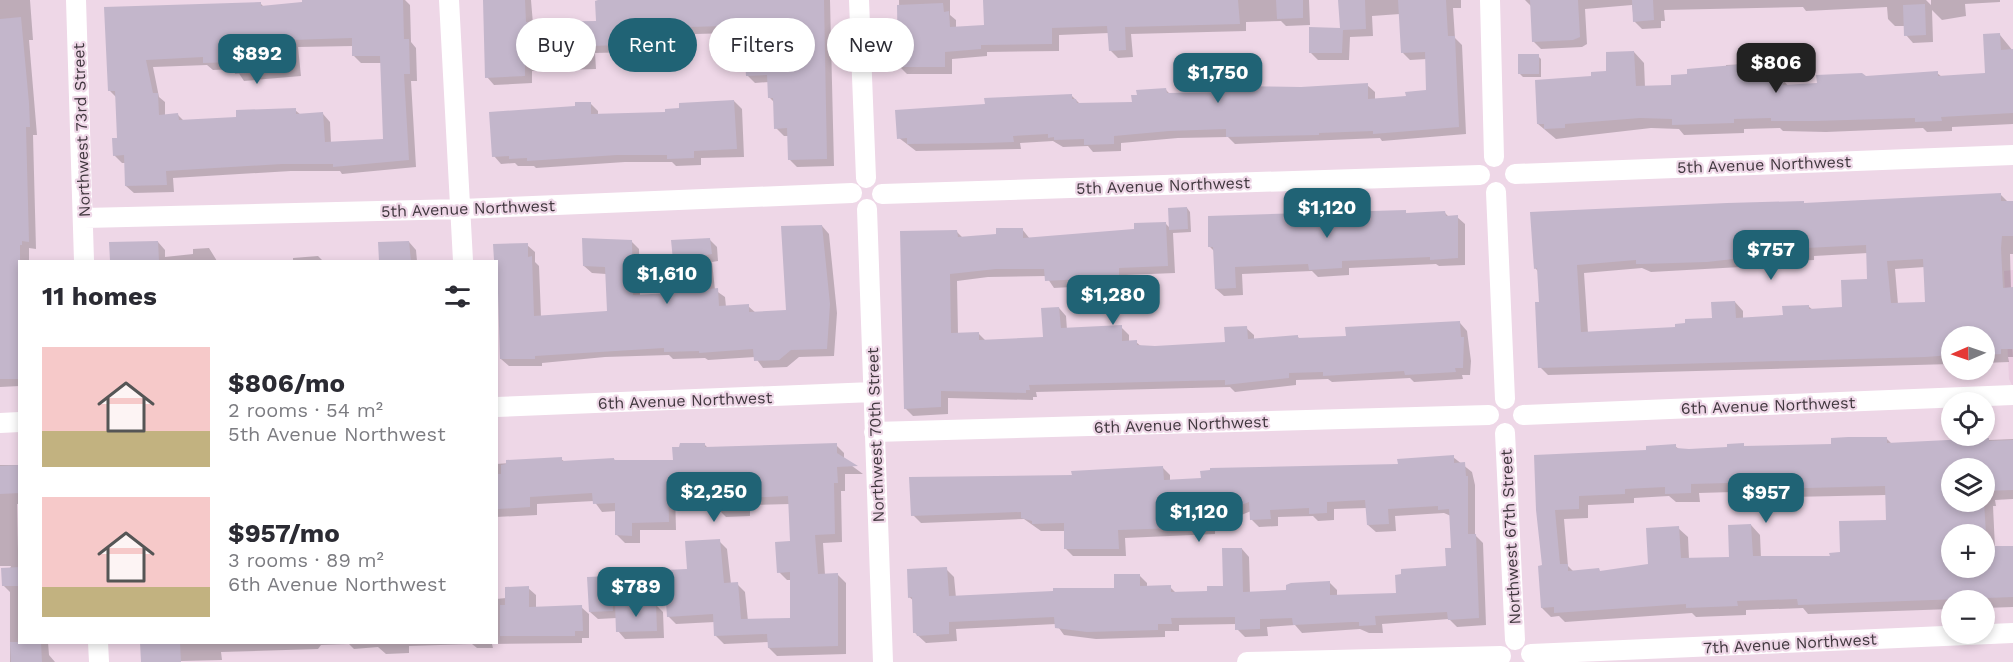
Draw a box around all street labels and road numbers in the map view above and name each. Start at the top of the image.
street label: Northwest 73rd Street [69,42,94,217]
street label: 5th Avenue Northwest [1677,152,1852,177]
street label: 5th Avenue Northwest [1076,173,1251,198]
street label: 5th Avenue Northwest [381,196,556,221]
street label: Northwest 70th Street [863,347,888,523]
street label: 6th Avenue Northwest [598,388,773,413]
street label: 6th Avenue Northwest [1681,393,1856,418]
street label: 6th Avenue Northwest [1094,412,1269,437]
street label: Northwest 67th Street [1496,449,1525,625]
street label: 7th Avenue Northwest [1703,629,1878,658]

